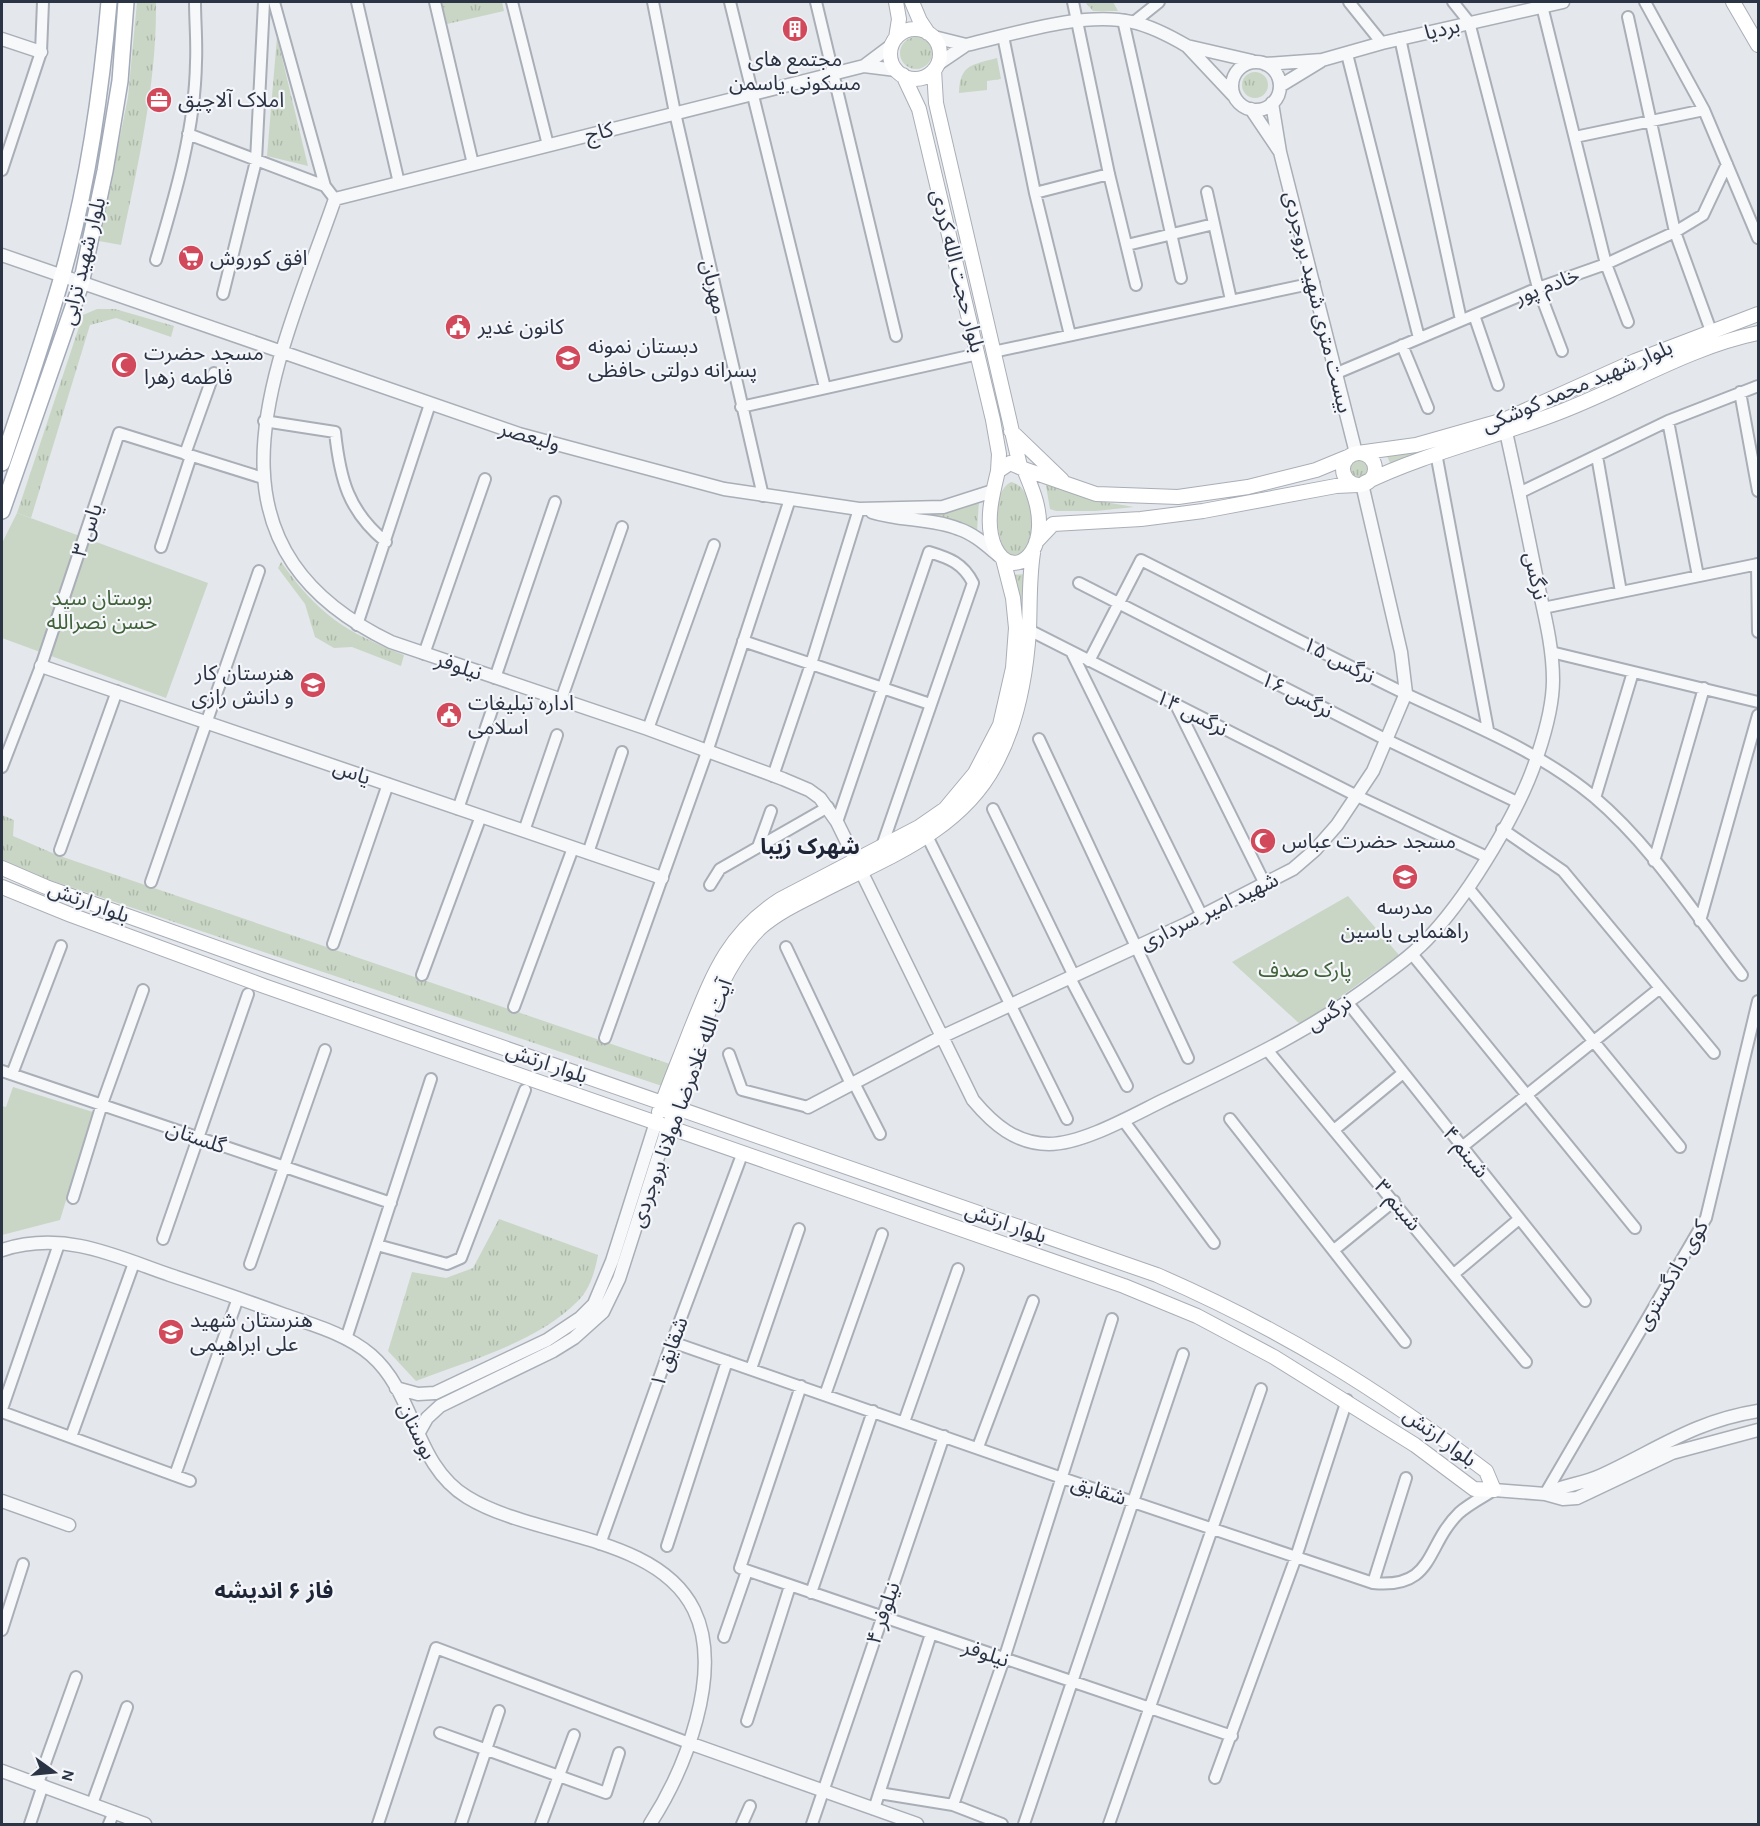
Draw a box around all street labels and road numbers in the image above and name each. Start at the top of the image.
street label: بردیا [1422,13,1462,45]
street label: کاج [582,117,617,150]
street label: بلوار حجت الله کردی [926,187,990,355]
street label: بیست متری شهید بروجردی [1279,189,1357,415]
street label: بلوار شهید ترابی [56,195,110,327]
street label: مهربان [696,257,732,317]
street label: خادم پور [1510,263,1584,313]
street label: بلوار شهید محمد کوشکی [1478,335,1676,437]
street label: ولیعصر [496,416,563,456]
street label: یاس ۳ [67,500,107,560]
street label: نرگس [1519,550,1553,602]
street label: نرگس ۱۵ [1299,632,1379,688]
street label: نیلوفر [432,647,485,685]
street label: نرگس ۱۶ [1257,667,1337,723]
street label: نرگس ۱۴ [1152,685,1232,741]
street label: یاس [330,755,374,789]
street label: شهید امیر سرداری [1136,867,1282,955]
street label: بلوار ارتش [45,876,133,928]
street label: آیت الله غلامرضا مولانا بروجردی [625,975,737,1230]
street label: نرگس [1302,990,1356,1036]
street label: بلوار ارتش [503,1038,591,1088]
street label: گلستان [163,1116,229,1158]
street label: شبنم ۴ [1436,1121,1494,1185]
street label: شبنم ۳ [1367,1174,1426,1238]
street label: بلوار ارتش [962,1198,1050,1248]
street label: کوی دادگستری [1631,1215,1713,1334]
street label: شقایق ۱ [645,1313,694,1391]
street label: بوستان [393,1399,441,1463]
street label: بلوار ارتش [1399,1402,1481,1472]
street label: شقایق [1068,1470,1129,1511]
street label: نیلوفر ۴ [861,1579,905,1647]
street label: نیلوفر [959,1634,1012,1672]

